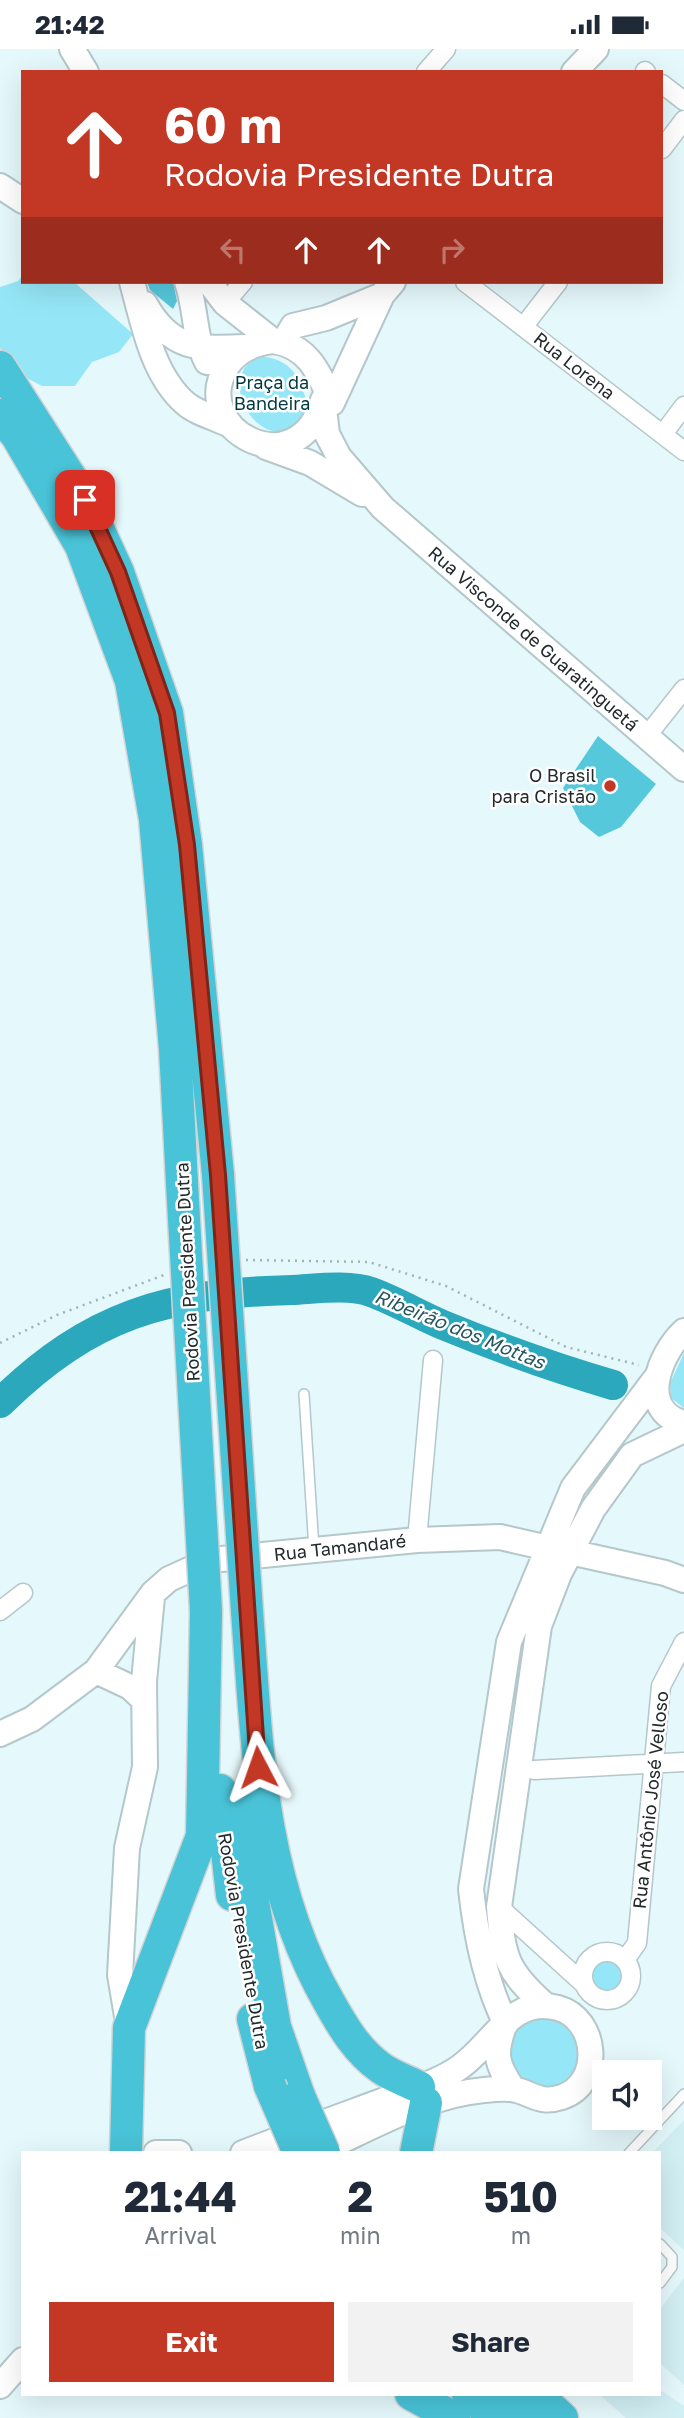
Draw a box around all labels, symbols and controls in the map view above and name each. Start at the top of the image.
text: 21:42 [35,9,105,40]
text: 60 m [164,95,282,154]
icon: ahead [49,98,140,189]
text: Rodovia Presidente Dutra [164,155,554,193]
icon: left [214,231,252,269]
icon: ahead [287,231,325,269]
icon: ahead [360,231,398,269]
icon: right [433,231,471,269]
street label: Rua Lorena [530,327,620,404]
park label: Praça da Bandeira [234,371,310,414]
pin [55,470,115,530]
icon: arrive [66,481,104,519]
street label: Rua Visconde de Guaratinguetá [424,541,643,735]
place label: O Brasil para Cristão [491,764,596,807]
marker: O Brasil para Cristão [602,778,618,794]
street label: Rodovia Presidente Dutra [170,1162,204,1382]
water label: Ribeirão dos Mottas [372,1284,549,1374]
street label: Rua Tamandaré [273,1529,407,1565]
street label: Rua Antônio José Velloso [628,1690,672,1910]
position arrow [221,1730,295,1804]
street label: Rodovia Presidente Dutra [214,1831,274,2051]
map controls [592,2060,662,2130]
button: sound [592,2060,662,2130]
text: 21:44 [124,2171,237,2221]
text: 2 [348,2171,373,2221]
text: 510 [484,2171,558,2221]
text: Arrival [144,2221,217,2249]
text: min [340,2221,381,2249]
text: m [511,2221,531,2249]
button: Exit [49,2302,334,2382]
button: Share [348,2302,633,2382]

